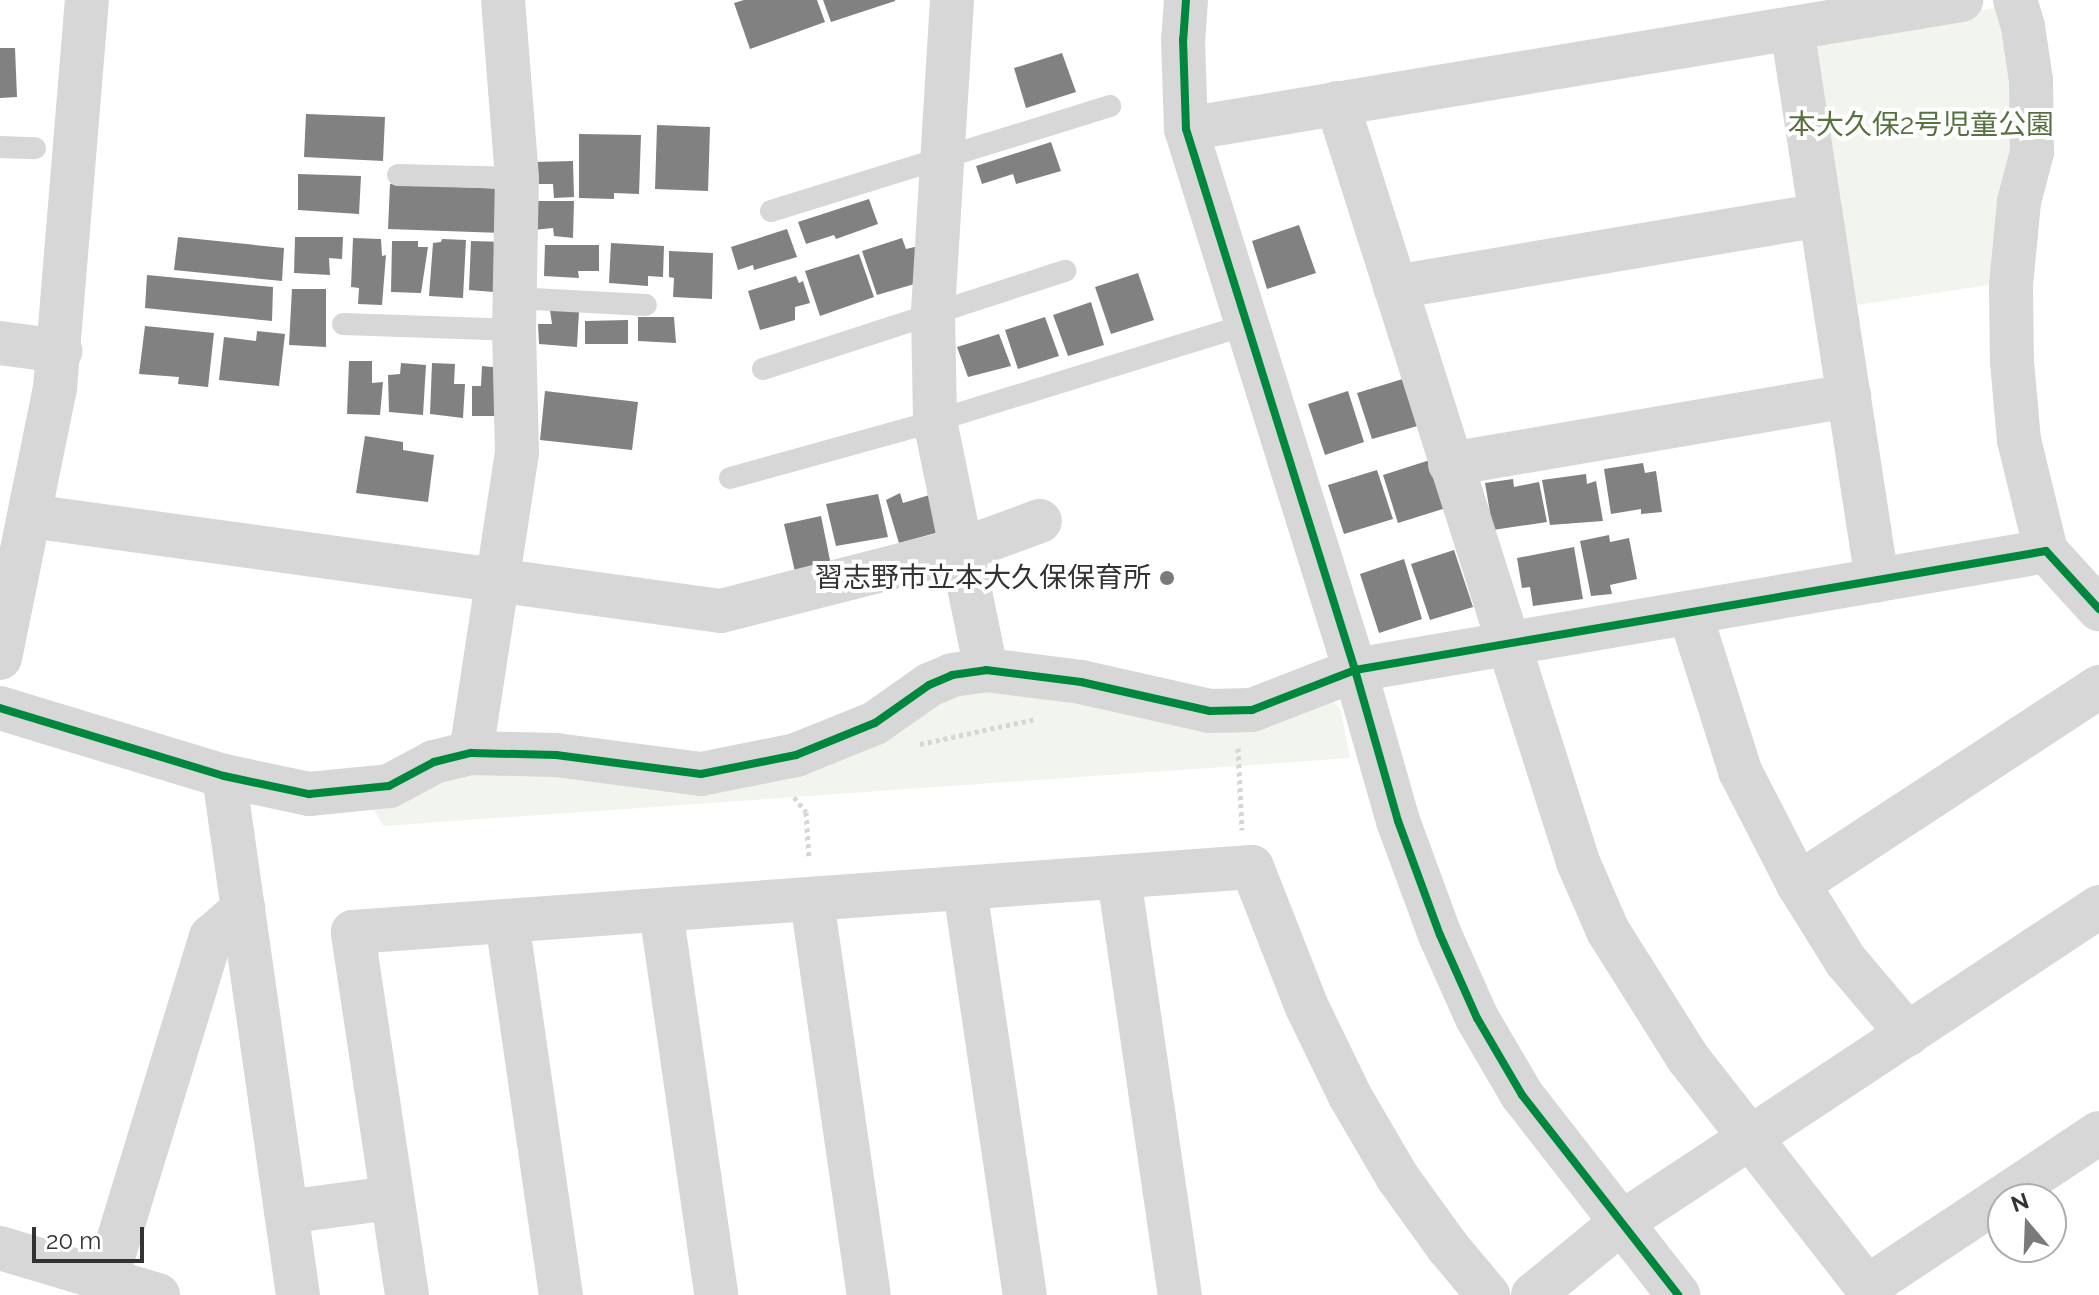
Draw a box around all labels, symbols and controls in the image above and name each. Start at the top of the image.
park label: 本大久保2号児童公園 [1788,108,2054,142]
place label: 習志野市立本大久保保育所 [815,561,1151,595]
marker: 習志野市立本大久保保育所 [1158,569,1176,587]
north arrow [1987,1183,2067,1263]
text: N [2008,1187,2032,1217]
scale bar [36,1211,148,1261]
text: 20 m [46,1226,101,1255]

